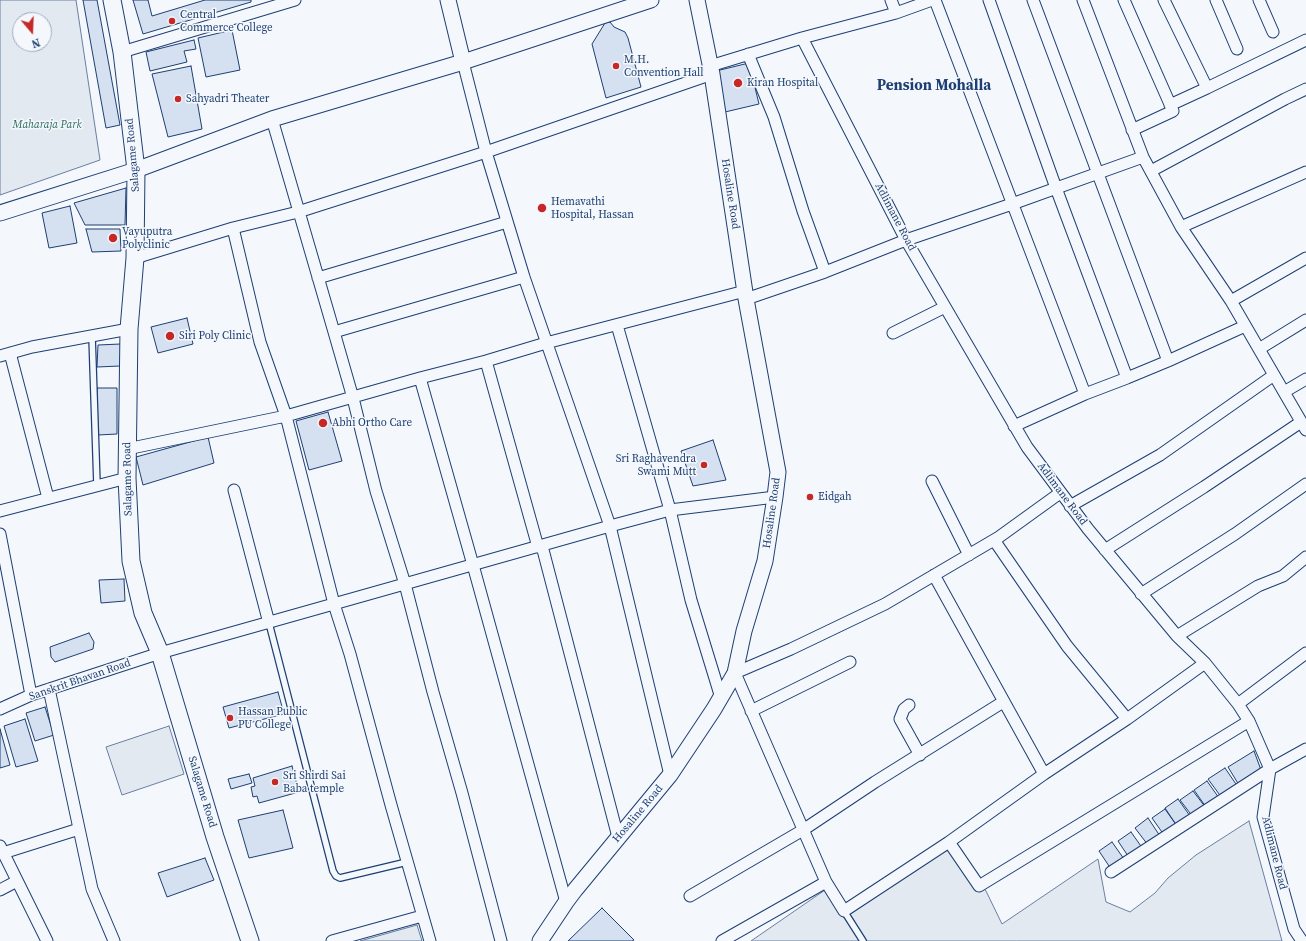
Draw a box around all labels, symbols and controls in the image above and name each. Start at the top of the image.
place label: Central Commerce College [180,8,273,34]
north arrow [12,12,52,52]
marker: Central Commerce College [167,16,177,26]
text: N [30,34,42,51]
place label: M.H. Convention Hall [624,53,704,79]
marker: M.H. Convention Hall [611,61,621,71]
place label: Kiran Hospital [747,76,818,90]
marker: Kiran Hospital [732,77,744,89]
district label: Pension Mohalla [877,77,991,95]
place label: Sahyadri Theater [186,92,269,106]
marker: Sahyadri Theater [173,94,183,104]
park label: Maharaja Park [12,118,82,132]
street label: Salagame Road [123,118,143,192]
street label: Hosaline Road [718,158,742,230]
street label: Adlimane Road [872,181,918,253]
place label: Hemavathi Hospital, Hassan [551,195,634,221]
marker: Hemavathi Hospital, Hassan [536,202,548,214]
place label: Vayuputra Polyclinic [122,225,172,251]
marker: Vayuputra Polyclinic [107,232,119,244]
place label: Siri Poly Clinic [179,329,251,343]
marker: Siri Poly Clinic [164,330,176,342]
place label: Abhi Ortho Care [332,416,412,430]
marker: Abhi Ortho Care [317,417,329,429]
street label: Salagame Road [121,442,135,516]
place label: Sri Raghavendra Swami Mutt [616,452,696,478]
marker: Sri Raghavendra Swami Mutt [699,460,709,470]
street label: Adlimane Road [1034,460,1090,528]
street label: Hosaline Road [761,477,783,549]
place label: Eidgah [818,490,852,504]
marker: Eidgah [805,492,815,502]
street label: Sanskrit Bhavan Road [28,656,132,704]
place label: Hassan Public PU College [238,705,307,731]
marker: Hassan Public PU College [225,713,235,723]
street label: Salagame Road [185,755,219,829]
place label: Sri Shirdi Sai Baba temple [283,769,346,795]
marker: Sri Shirdi Sai Baba temple [270,777,280,787]
street label: Hosaline Road [610,782,666,846]
street label: Adlimane Road [1259,815,1289,891]

